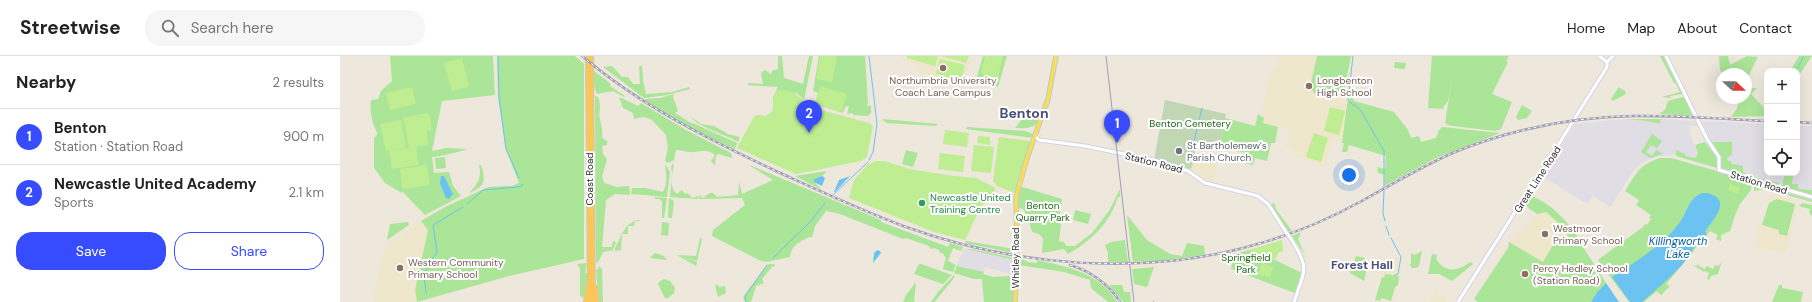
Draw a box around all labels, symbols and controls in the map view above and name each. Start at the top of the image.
search box [145,10,425,46]
text: Streetwise [20,15,121,40]
icon: search [159,17,181,39]
text: Search here [191,18,273,38]
text: Home [1567,19,1605,37]
text: Map [1627,19,1655,37]
text: About [1677,19,1717,37]
text: Contact [1739,19,1792,37]
marker: Northumbria University Coach Lane Campus [938,63,948,73]
north arrow [1716,68,1752,104]
map controls [1764,68,1800,176]
button: + [1764,68,1800,104]
text: Nearby [16,71,76,93]
text: 2 results [273,74,324,91]
place label: Northumbria University Coach Lane Campus [889,74,997,99]
place label: Longbenton High School [1317,74,1373,99]
marker: Longbenton High School [1304,81,1314,91]
pin: 2 [796,100,822,133]
district label: Benton [999,104,1049,122]
button: − [1764,104,1800,140]
pin: 1 [1104,110,1130,143]
park label: Benton Cemetery [1149,117,1231,130]
text: Benton [54,118,107,138]
text: 1 [27,128,31,145]
text: 900 m [283,128,324,145]
text: Station · Station Road [54,138,183,155]
place label: St Bartholemew's Parish Church [1187,139,1267,164]
button: locate [1764,140,1800,176]
street label: Great Lime Road [1511,144,1564,215]
marker: St Bartholemew's Parish Church [1174,146,1184,156]
street label: Station Road [1124,149,1184,176]
street label: Coast Road [583,152,596,206]
your location [1339,165,1359,185]
street label: Station Road [1729,168,1789,197]
text: Newcastle United Academy [54,174,257,194]
text: 2 [25,184,33,201]
text: 2.1 km [289,184,324,201]
place label: Newcastle United Training Centre [930,191,1011,216]
text: Sports [54,194,94,211]
marker: Newcastle United Training Centre [917,198,927,208]
park label: Benton Quarry Park [1016,199,1070,224]
place label: Westmoor Primary School [1553,222,1623,247]
street label: Whitley Road [1009,228,1022,288]
marker: Westmoor Primary School [1540,229,1550,239]
button: Save [16,232,166,270]
button: Share [174,232,324,270]
water label: Killingworth Lake [1649,234,1707,261]
park label: Springfield Park [1221,251,1271,276]
place label: Western Community Primary School [408,256,504,281]
district label: Forest Hall [1331,257,1393,273]
place label: Percy Hedley School (Station Road) [1533,262,1628,287]
marker: Western Community Primary School [395,263,405,273]
marker: Percy Hedley School (Station Road) [1520,269,1530,279]

